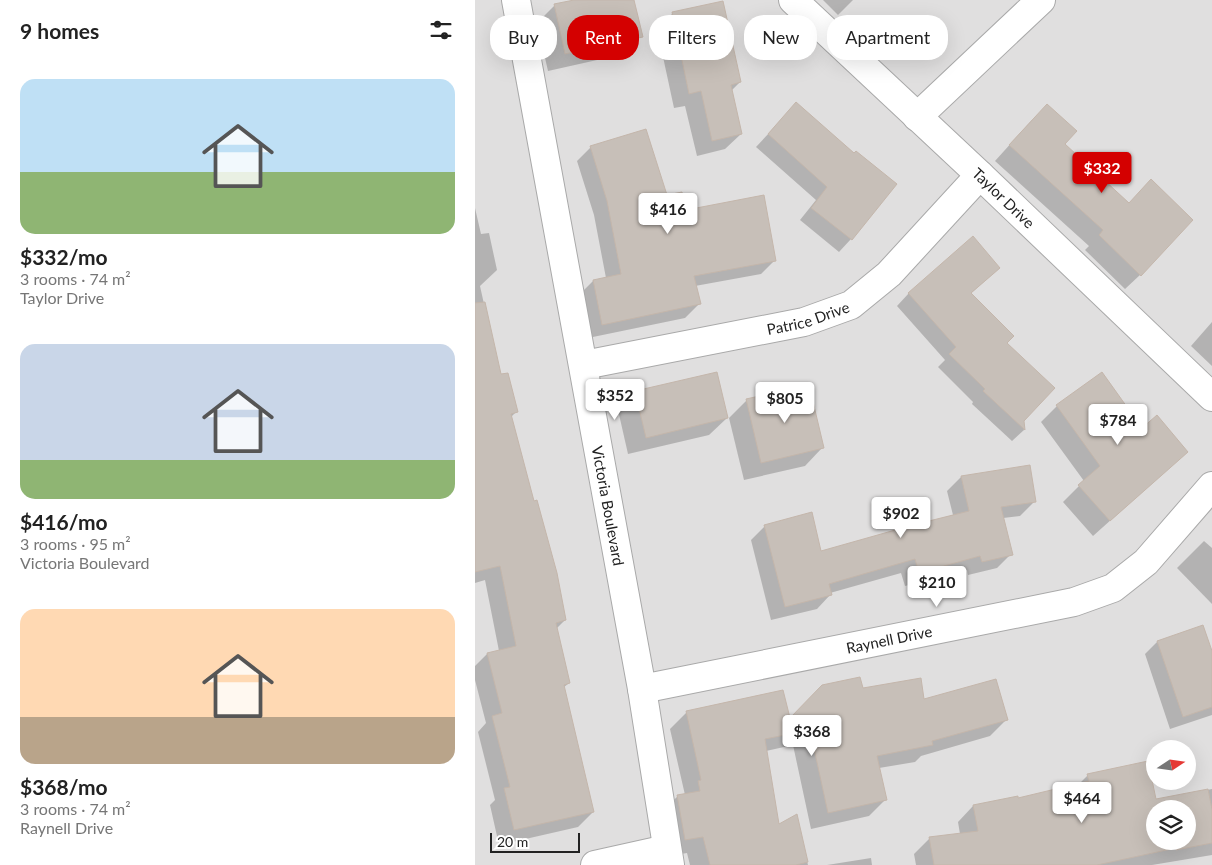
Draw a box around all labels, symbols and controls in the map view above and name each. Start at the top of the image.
chip: Buy [490,15,557,60]
chip: Rent [567,15,639,60]
chip: Filters [649,15,734,60]
chip: New [744,15,817,60]
chip: Apartment [827,15,948,60]
icon: filters [427,16,455,44]
text: 9 homes [20,18,99,43]
icon: home [193,111,283,201]
pin: $332 [1072,152,1132,194]
text: $332 [1083,158,1121,177]
street label: Taylor Drive [969,164,1039,232]
pin: $416 [638,192,698,235]
text: $416 [649,199,687,218]
text: $332/mo [20,244,108,269]
text: 3 rooms · 74 m² [20,269,131,288]
text: Taylor Drive [20,288,104,307]
street label: Patrice Drive [765,297,852,338]
icon: home [193,376,283,466]
pin: $352 [585,378,645,421]
pin: $805 [755,382,815,424]
text: $352 [596,385,634,404]
text: $805 [766,388,804,407]
pin: $784 [1088,404,1148,446]
text: $784 [1099,410,1137,429]
street label: Victoria Boulevard [589,444,628,567]
pin: $902 [871,496,931,539]
text: $902 [882,503,920,522]
text: $416/mo [20,509,108,534]
text: 3 rooms · 95 m² [20,534,131,553]
text: Victoria Boulevard [20,553,150,572]
pin: $210 [907,566,967,608]
text: $210 [918,572,956,591]
street label: Raynell Drive [844,622,934,657]
icon: home [193,641,283,731]
pin: $368 [782,714,842,757]
text: $368 [793,721,831,740]
north arrow [1146,740,1196,790]
map controls [1146,740,1196,850]
text: $368/mo [20,774,108,799]
pin: $464 [1052,782,1112,824]
text: $464 [1063,788,1101,807]
text: 3 rooms · 74 m² [20,799,131,818]
button: layers [1146,800,1196,850]
text: Raynell Drive [20,818,113,837]
scale bar [490,830,580,853]
text: 20 m [497,833,528,850]

